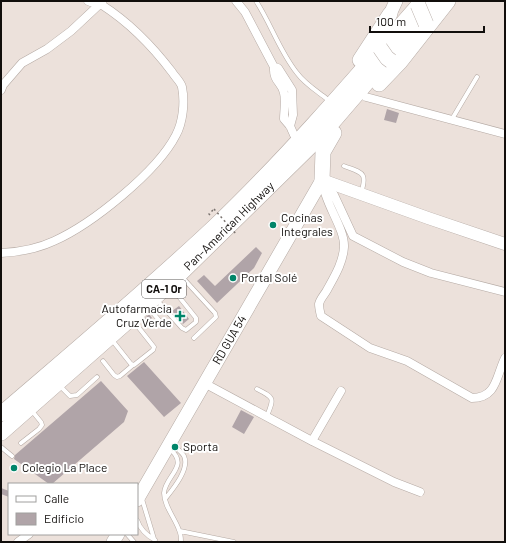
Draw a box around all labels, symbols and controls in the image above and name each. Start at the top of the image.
scale bar [370,8,484,34]
text: 100 m [376,14,406,28]
street label: Pan-American Highway [180,178,277,273]
place label: Cocinas Integrales [281,210,333,238]
marker: Cocinas Integrales [268,220,278,230]
place label: Portal Solé [241,270,297,284]
marker: Portal Solé [228,273,238,283]
road number: CA-1 Or [142,280,186,298]
place label: Autofarmacia Cruz Verde [102,301,172,329]
marker: Autofarmacia Cruz Verde [175,311,185,321]
street label: RD GUA 54 [209,312,248,367]
place label: Sporta [183,439,218,453]
marker: Sporta [170,442,180,452]
place label: Colegio La Place [22,460,107,474]
marker: Colegio La Place [9,463,19,473]
legend [8,483,138,535]
text: Calle [44,491,69,505]
text: Edificio [44,511,84,525]

